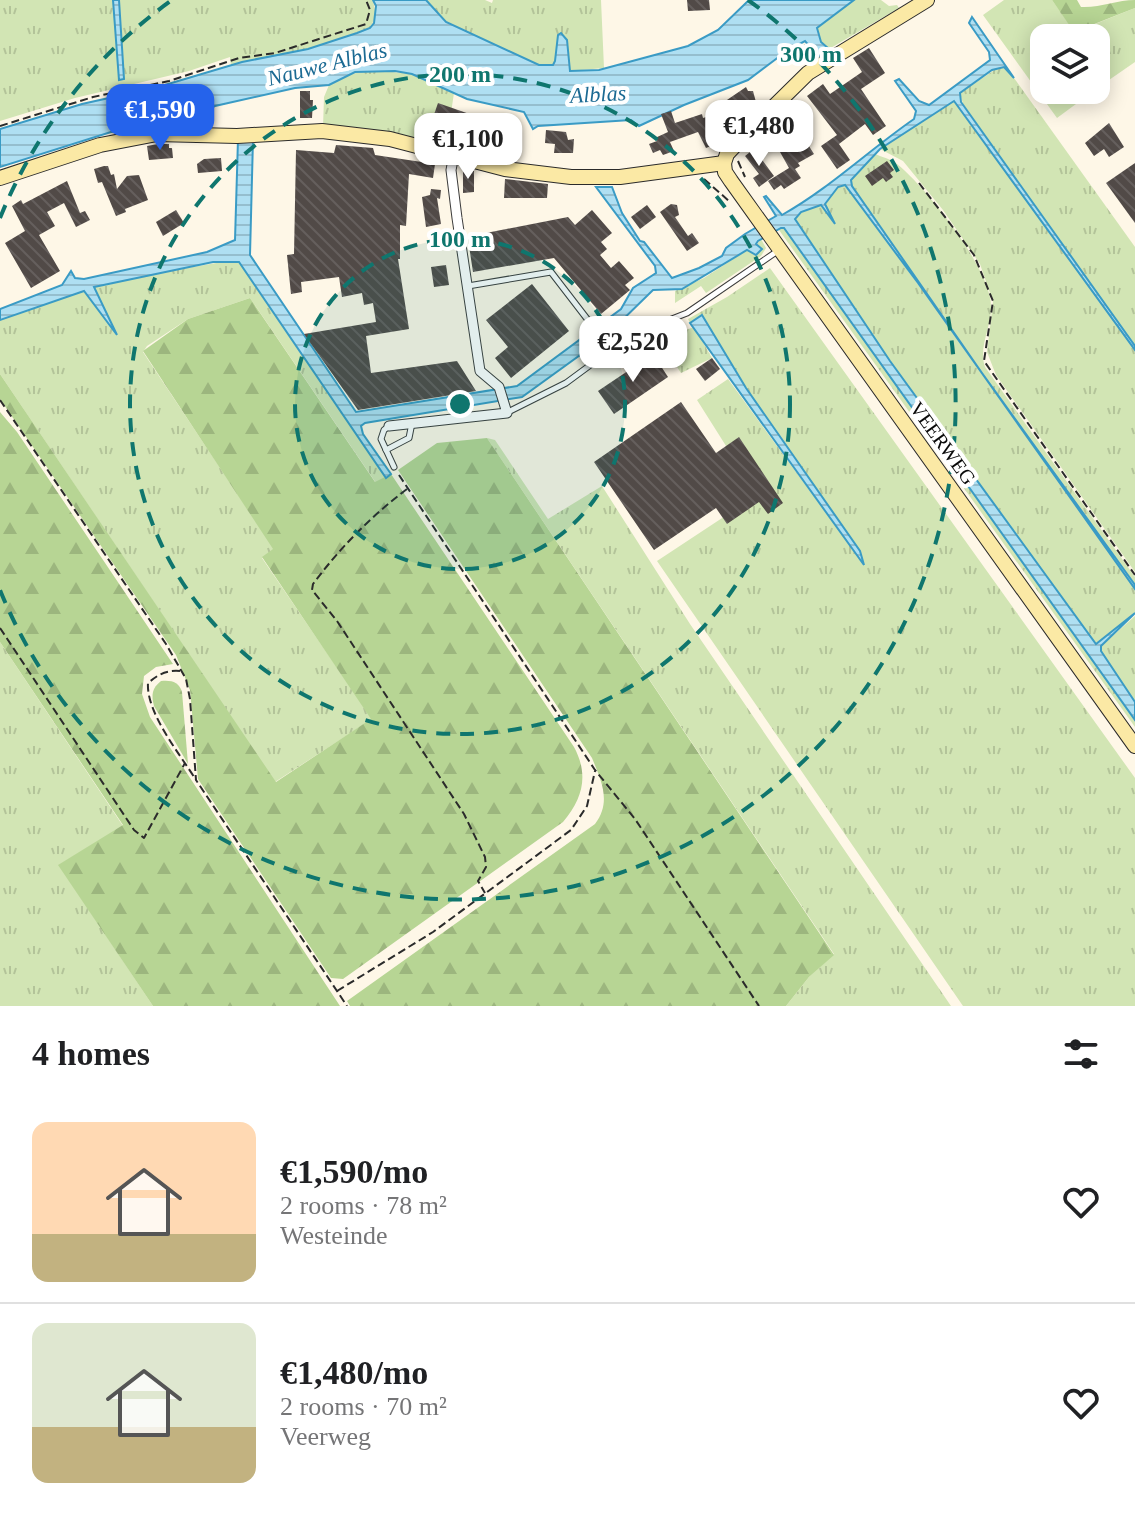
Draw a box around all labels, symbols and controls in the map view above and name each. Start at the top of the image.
map controls [1030,24,1110,104]
button: layers [1030,24,1110,104]
water label: Nauwe Alblas [264,37,389,91]
text: 300 m [780,41,842,67]
text: 200 m [429,61,491,87]
water label: Alblas [567,80,627,108]
pin: €1,590 [95,84,225,152]
text: €1,590 [124,95,196,124]
pin: €1,480 [694,100,824,168]
text: €1,480 [723,111,795,140]
pin: €1,100 [403,113,533,181]
text: €1,100 [432,124,504,153]
text: 100 m [429,226,491,252]
pin: €2,520 [568,316,698,384]
text: €2,520 [597,327,669,356]
centre of rings [446,390,474,418]
street label: VEERWEG [906,397,980,489]
icon: filters [1059,1032,1103,1076]
text: 4 homes [32,1035,150,1072]
text: €1,590/mo [280,1153,428,1190]
icon: home [96,1154,192,1250]
icon: heart [1059,1180,1103,1224]
text: 2 rooms · 78 m² [280,1191,447,1220]
text: Westeinde [280,1221,388,1250]
text: €1,480/mo [280,1354,428,1391]
icon: home [96,1355,192,1451]
icon: heart [1059,1381,1103,1425]
text: 2 rooms · 70 m² [280,1392,447,1421]
text: Veerweg [280,1422,371,1451]

